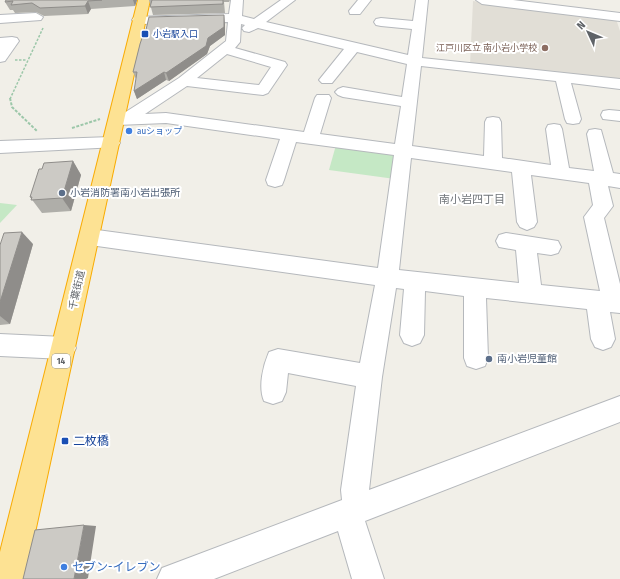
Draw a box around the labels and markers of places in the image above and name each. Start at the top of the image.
marker: 小岩駅入口 [140,29,150,39]
place label: 小岩駅入口 [153,29,198,39]
place label: 江戸川区立 南小岩小学校 [436,43,537,53]
marker: 江戸川区立 南小岩小学校 [540,43,550,53]
marker: auショップ [124,126,134,136]
place label: auショップ [137,126,182,136]
place label: 小岩消防署南小岩出張所 [70,187,180,199]
marker: 小岩消防署南小岩出張所 [57,188,67,198]
place label: 南小岩児童館 [497,353,557,365]
marker: 南小岩児童館 [484,354,494,364]
place label: 二枚橋 [73,434,109,448]
marker: 二枚橋 [60,436,70,446]
place label: セブン-イレブン [72,560,160,574]
marker: セブン-イレブン [59,562,69,572]

